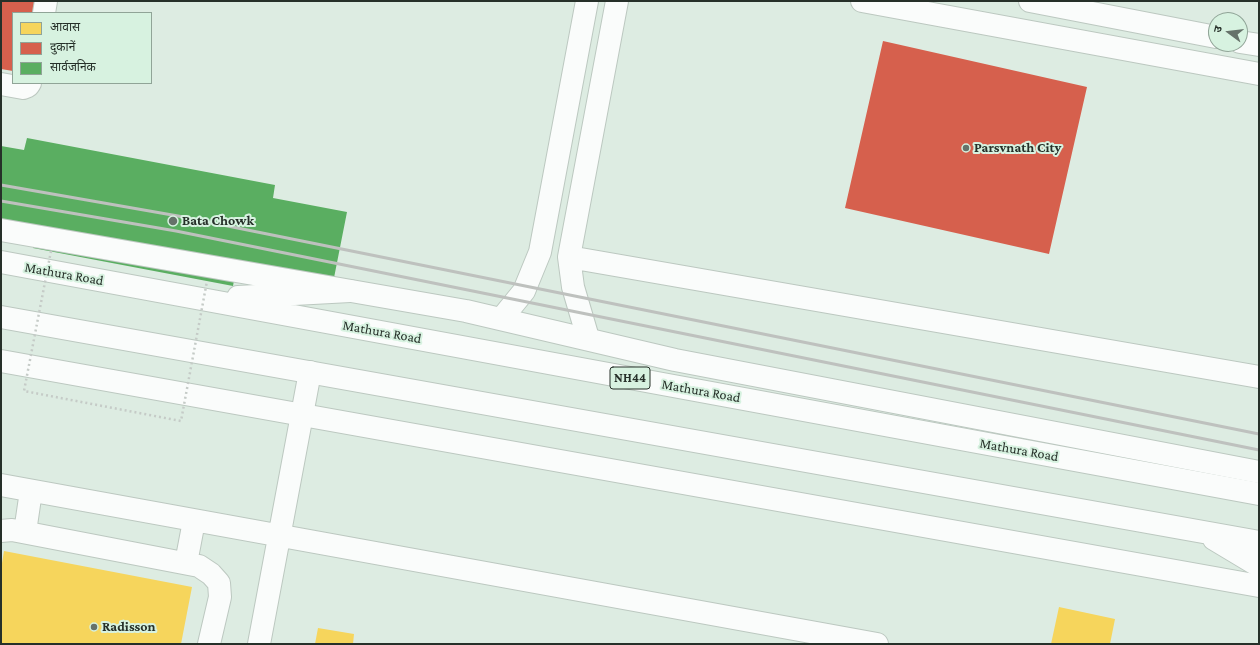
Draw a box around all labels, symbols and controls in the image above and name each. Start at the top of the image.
legend [12,12,152,84]
north arrow [1208,12,1248,52]
text: आवास [50,20,80,34]
text: उ [1211,24,1224,34]
text: दुकानें [50,40,75,54]
text: सार्वजनिक [50,60,96,74]
place label: Parsvnath City [974,140,1061,156]
marker: Parsvnath City [961,143,971,153]
place label: Bata Chowk [182,213,254,229]
marker: Bata Chowk [167,215,179,227]
street label: Mathura Road [23,259,105,289]
street label: Mathura Road [341,317,423,347]
road number: NH44 [610,367,650,389]
street label: Mathura Road [660,376,742,406]
street label: Mathura Road [978,435,1060,465]
place label: Radisson [102,619,156,635]
marker: Radisson [89,622,99,632]

